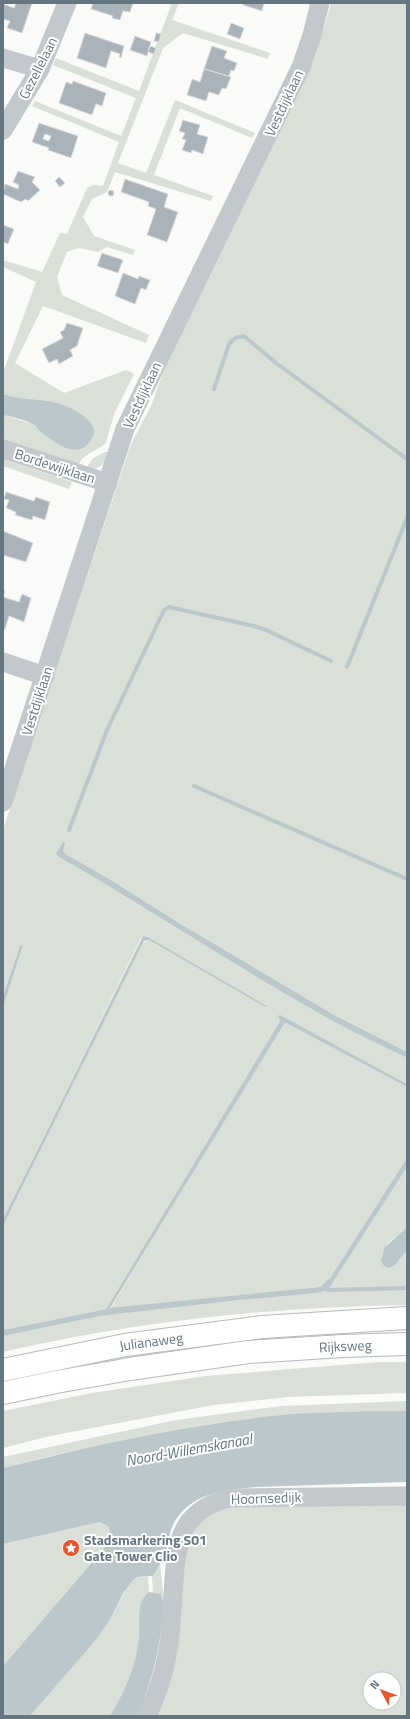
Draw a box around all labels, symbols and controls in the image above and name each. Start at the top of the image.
street label: Gezellelaan [13,33,62,103]
street label: Vestdijklaan [259,66,308,139]
street label: Vestdijklaan [117,358,166,431]
street label: Bordewijklaan [12,443,98,488]
street label: Vestdijklaan [16,664,58,738]
street label: Julianaweg [117,1326,184,1356]
street label: Rijksweg [318,1334,372,1357]
water label: Noord-Willemskanaal [124,1427,255,1472]
street label: Hoornsedijk [230,1486,302,1509]
place label: Stadsmarkering S01 Gate Tower Clio [84,1529,207,1566]
place icon: Stadsmarkering S01 Gate Tower Clio [61,1538,81,1558]
north arrow [362,1671,402,1711]
text: N [366,1676,383,1693]

